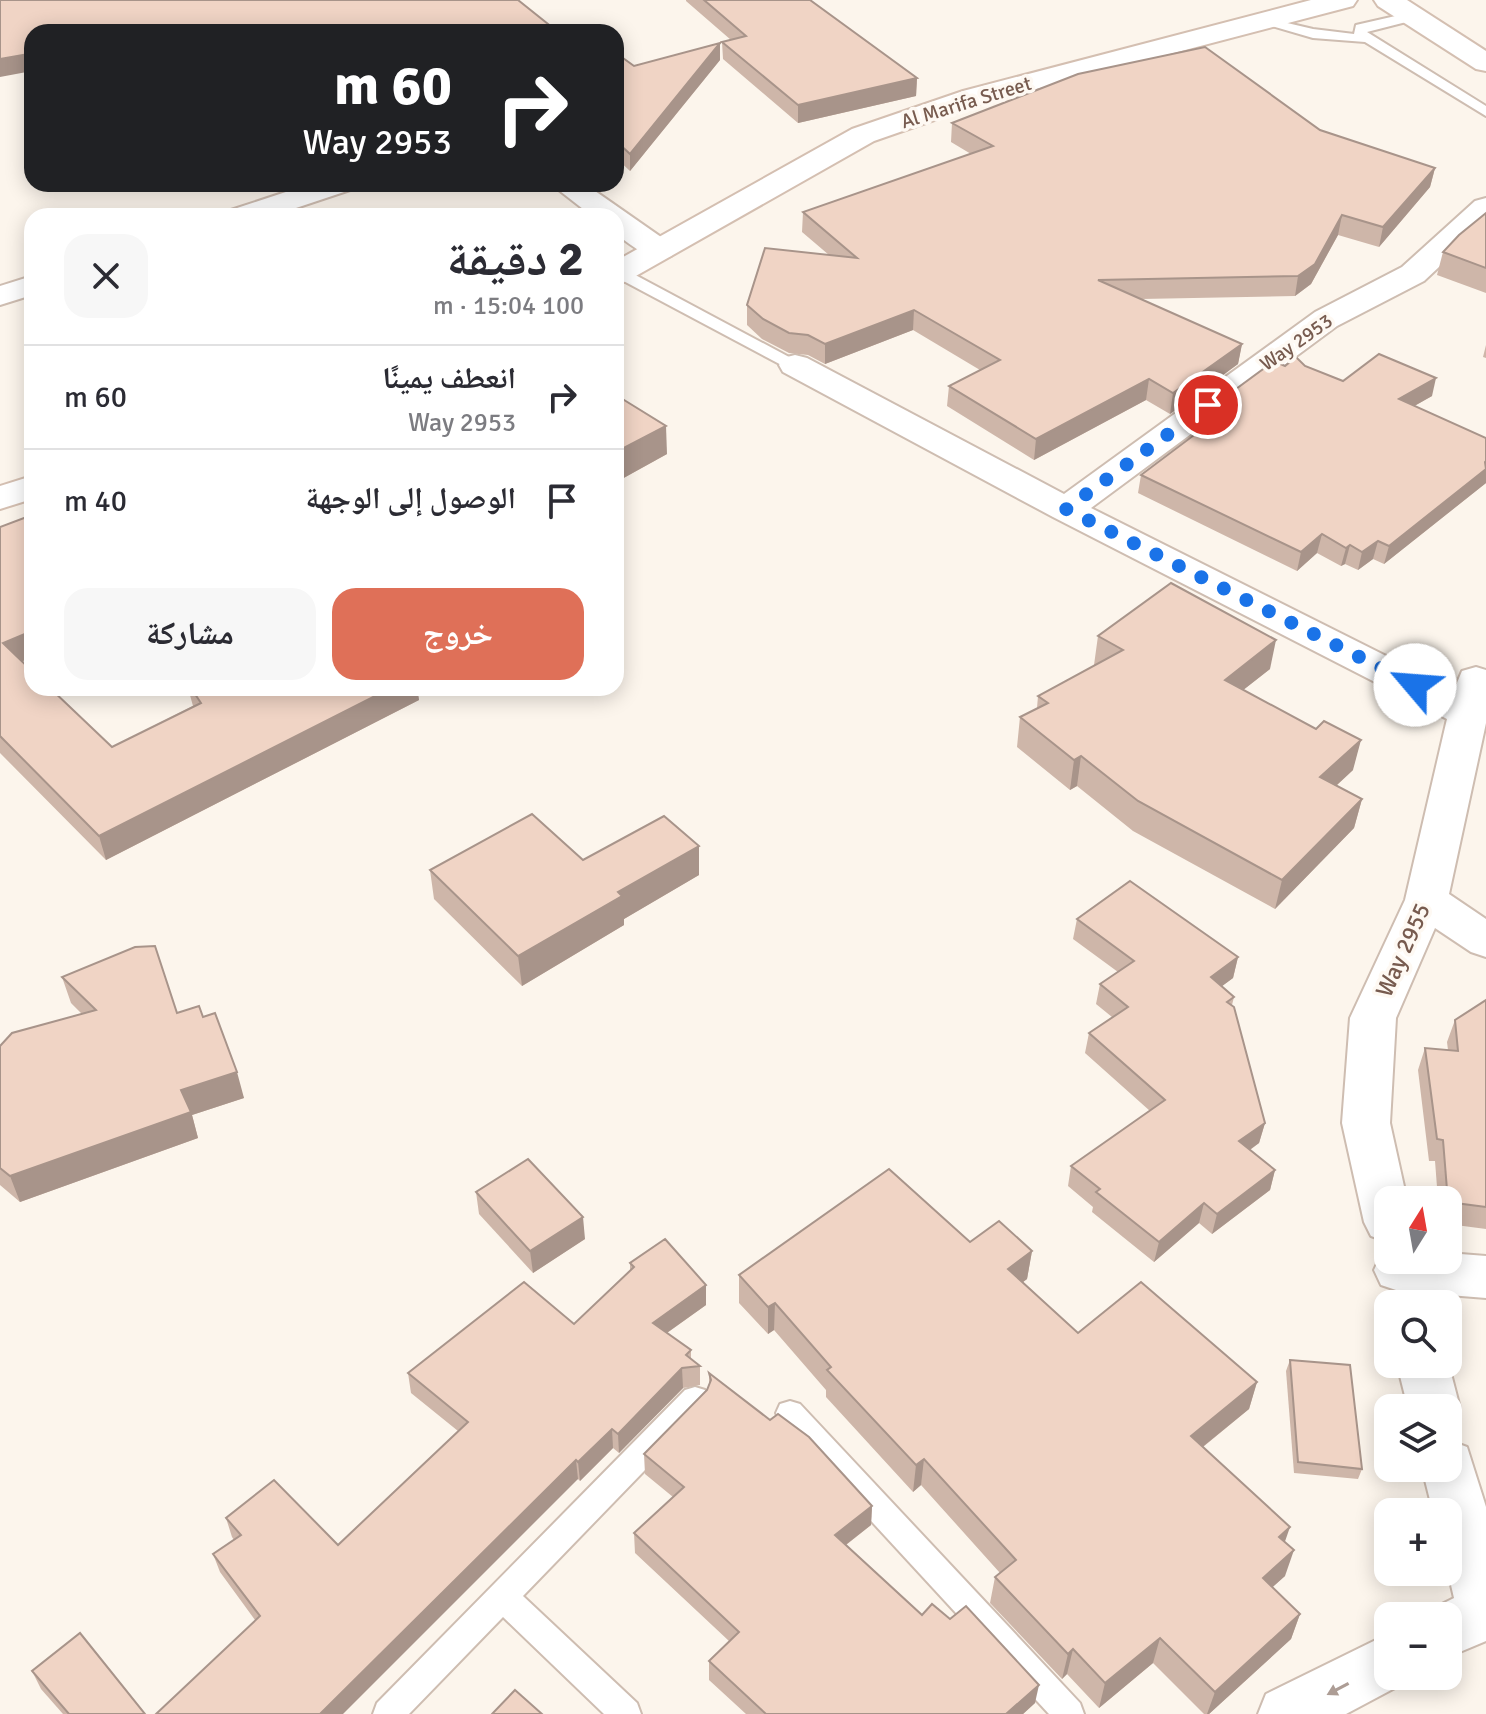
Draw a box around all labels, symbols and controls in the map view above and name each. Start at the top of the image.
text: 60 m [334,51,452,120]
icon: right [480,56,584,160]
street label: Al Marifa Street [898,71,1034,134]
text: Way 2953 [302,120,452,165]
text: 2 دقيقة [447,230,584,289]
button: close [64,234,148,318]
text: 100 m · 15:04 [433,290,584,322]
street label: Way 2953 [1255,308,1337,376]
text: انعطف يمينًا [382,360,516,397]
pin [1174,371,1242,439]
icon: right [540,375,584,419]
text: 60 m [64,379,127,416]
icon: arrive [1186,383,1230,427]
text: Way 2953 [408,407,516,439]
icon: arrive [540,479,584,523]
text: الوصول إلى الوجهة [306,480,516,517]
text: 40 m [64,483,127,520]
button: مشاركة [64,588,316,680]
button: خروج [332,588,584,680]
position arrow [1373,643,1457,727]
street label: Way 2955 [1369,898,1437,1002]
north arrow [1374,1186,1462,1274]
map controls [1374,1186,1462,1690]
button: search [1374,1290,1462,1378]
button: layers [1374,1394,1462,1482]
button: + [1374,1498,1462,1586]
button: − [1374,1602,1462,1690]
one-way arrow [1327,1682,1349,1696]

